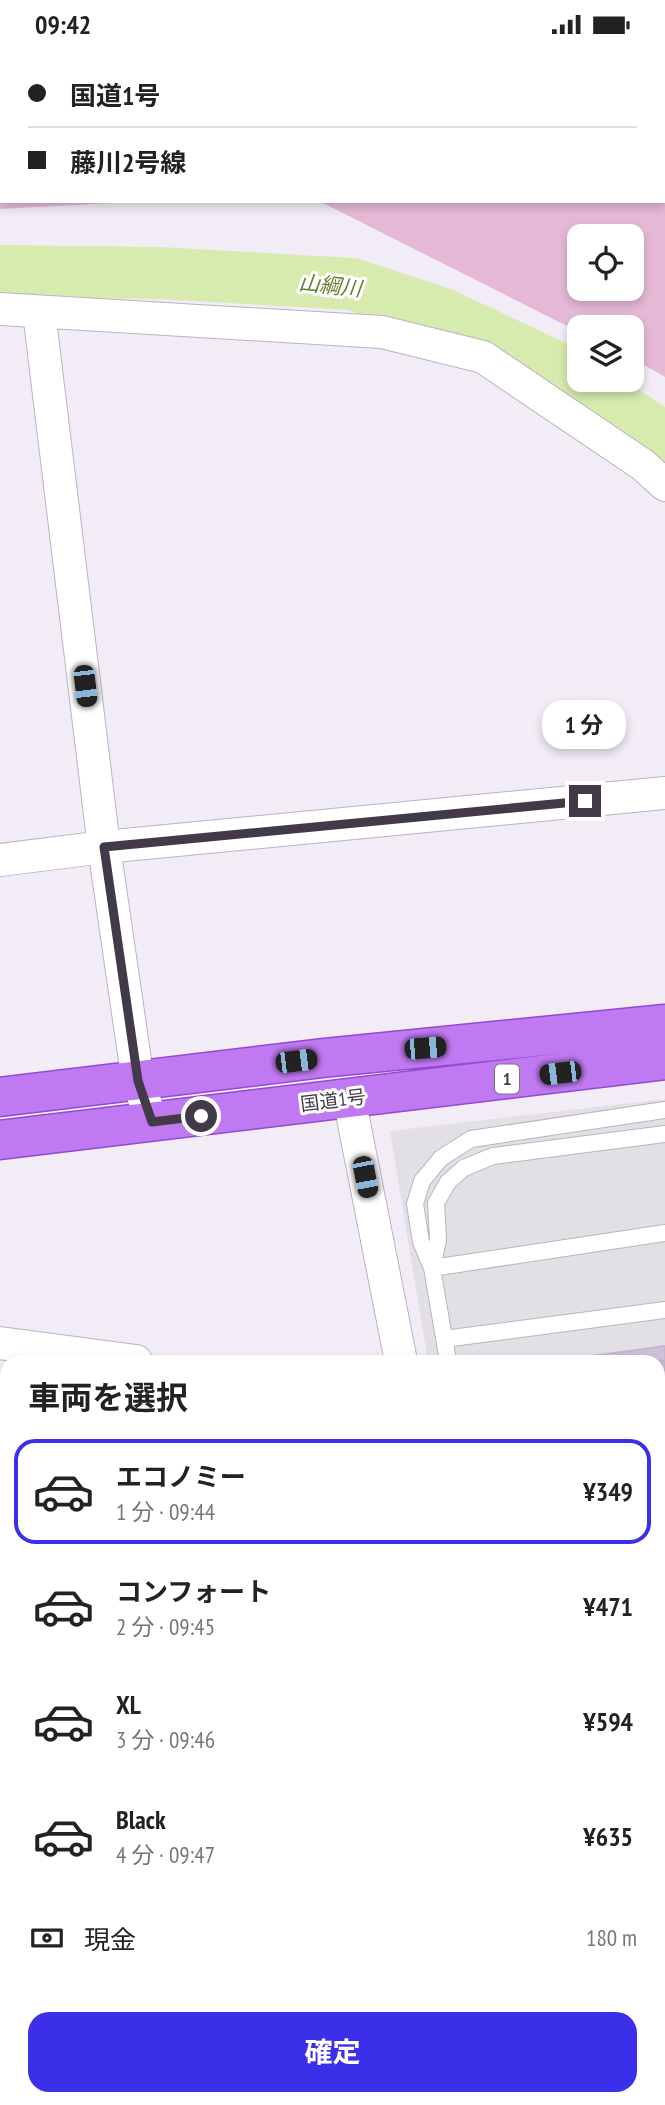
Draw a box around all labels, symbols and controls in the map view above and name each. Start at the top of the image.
text: 09:42 [35,8,91,41]
text: 国道1号 [70,79,160,112]
text: 藤川2号線 [70,146,186,179]
map controls [567,224,644,392]
button: locate [567,224,644,301]
water label: 山綱川 [297,269,365,302]
button: layers [567,315,644,392]
car [73,664,98,708]
callout: 1 分 [543,699,627,749]
text: 1 分 [565,710,603,739]
route end [569,785,601,817]
car [404,1036,447,1060]
car [274,1048,319,1074]
car [538,1060,583,1086]
road number: 1 [495,1064,519,1093]
street label: 国道1号 [299,1084,367,1116]
route start [185,1100,217,1132]
car [351,1154,380,1200]
text: 車両を選択 [28,1376,188,1418]
icon: car [32,1460,95,1523]
text: エコノミー [116,1460,246,1493]
text: ¥349 [583,1475,633,1508]
text: 1 分 · 09:44 [116,1497,215,1526]
icon: car [32,1575,95,1638]
text: コンフォート [116,1575,271,1608]
text: ¥471 [583,1590,633,1623]
text: 2 分 · 09:45 [116,1612,215,1641]
text: XL [116,1688,141,1721]
icon: car [32,1690,95,1753]
text: ¥594 [583,1705,633,1738]
text: 3 分 · 09:46 [116,1725,215,1754]
text: Black [116,1803,166,1836]
icon: car [32,1805,95,1868]
text: ¥635 [583,1820,633,1853]
text: 4 分 · 09:47 [116,1840,215,1869]
icon: cash [28,1919,66,1957]
text: 現金 [84,1923,136,1956]
text: 180 m [586,1923,637,1952]
button: 確定 [28,2012,637,2092]

